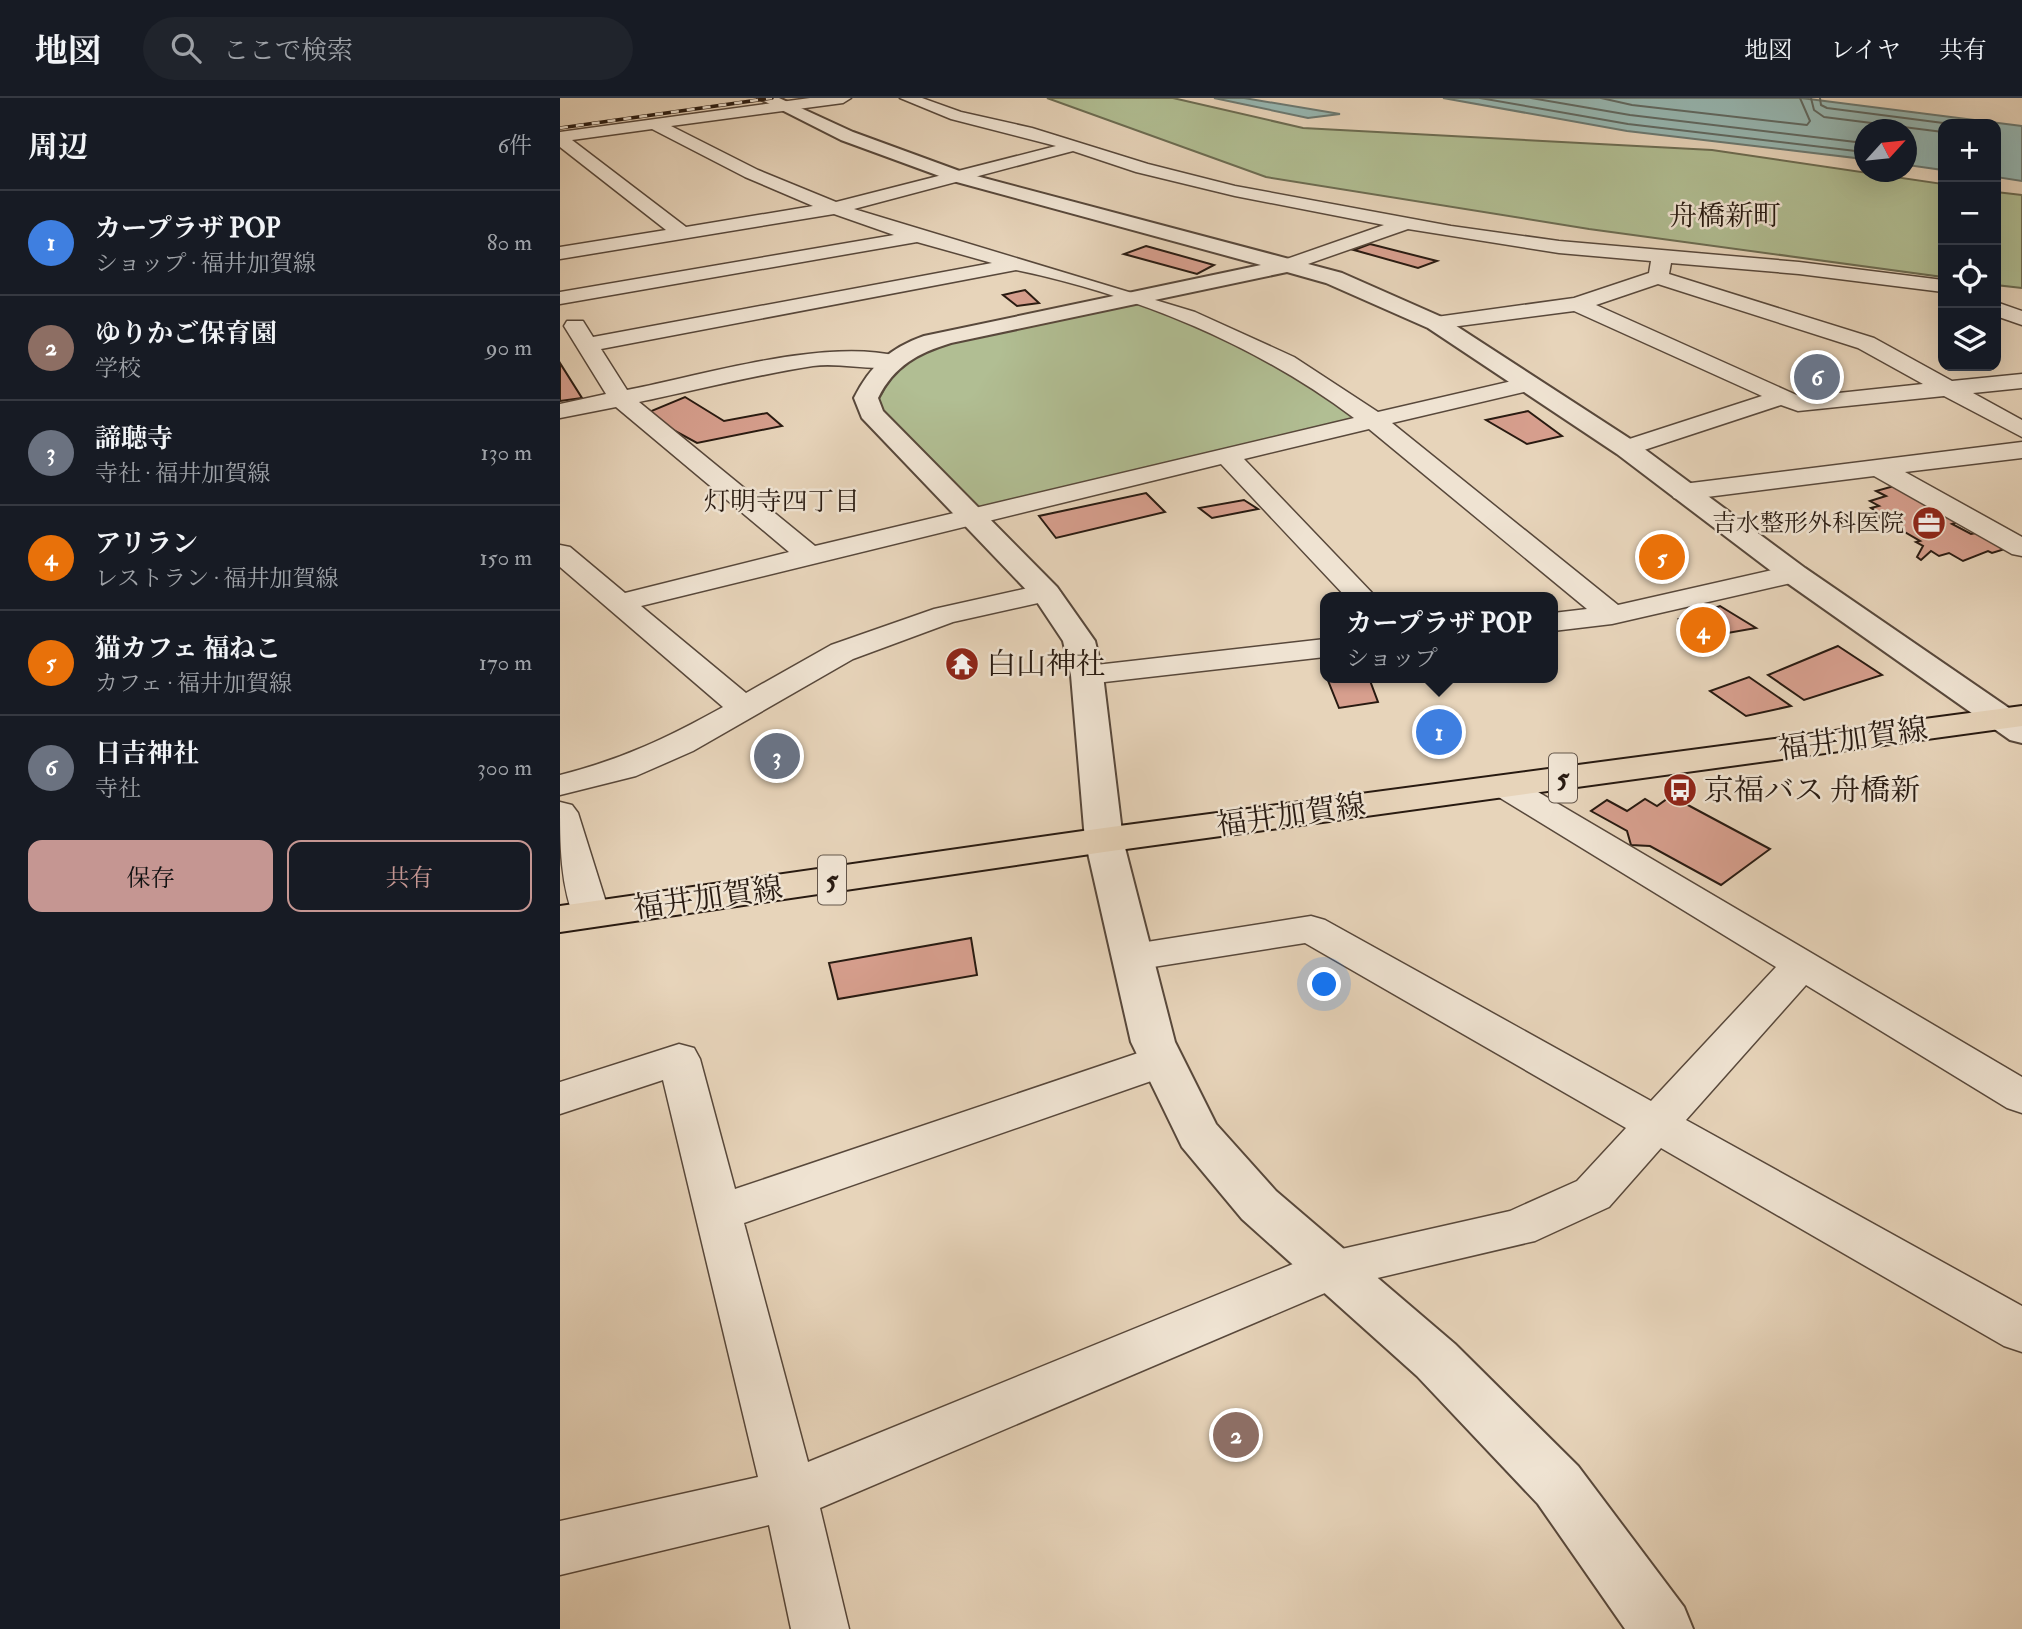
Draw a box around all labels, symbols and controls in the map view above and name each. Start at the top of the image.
search box [143,17,633,80]
icon: search [167,29,205,67]
text: 地図 [35,31,101,72]
text: ここで検索 [223,35,353,67]
text: 地図 [1744,35,1792,66]
text: レイヤ [1830,35,1901,66]
text: 共有 [1939,35,1987,66]
north arrow [1854,119,1917,182]
map controls [1938,119,2001,371]
button: + [1938,119,2001,182]
text: 周辺 [28,129,88,166]
text: 6件 [497,131,532,160]
button: − [1938,182,2001,245]
district label: 舟橋新町 [1669,199,1781,234]
text: カープラザ POP [95,213,281,245]
text: 1 [47,228,55,257]
text: 80 m [487,228,532,257]
button: locate [1938,245,2001,308]
text: ショップ · 福井加賀線 [95,249,316,278]
button: layers [1938,308,2001,371]
text: ゆりかご保育園 [95,318,277,350]
text: 2 [45,333,57,362]
text: 90 m [486,333,532,362]
pin: 6 [1794,351,1840,403]
text: 学校 [95,354,141,383]
text: 諦聴寺 [95,423,173,455]
text: 3 [47,438,55,467]
text: 130 m [480,438,532,467]
text: 寺社 · 福井加賀線 [95,459,270,488]
district label: 灯明寺四丁目 [704,486,860,518]
office icon: 吉水整形外科医院 [1910,504,1948,542]
place label: 吉水整形外科医院 [1712,508,1904,539]
text: アリラン [95,528,198,560]
pin: 5 [1639,531,1685,583]
text: 4 [45,543,57,572]
text: 150 m [479,543,532,572]
text: レストラン · 福井加賀線 [95,564,339,593]
popup [1320,592,1558,683]
pin: 4 [1680,604,1726,656]
text: カープラザ POP [1346,608,1532,640]
text: 猫カフェ 福ねこ [95,633,281,665]
text: ショップ [1346,644,1438,673]
temple icon: 白山神社 [943,645,981,683]
place label: 白山神社 [986,646,1106,683]
text: 5 [46,648,56,677]
text: 170 m [479,648,532,677]
text: カフェ · 福井加賀線 [95,669,292,698]
pin: 1 [1416,706,1462,758]
street label: 福井加賀線 [1776,710,1930,768]
pin: 3 [754,730,800,782]
text: 日吉神社 [95,738,199,770]
text: 6 [45,753,57,782]
text: 300 m [477,753,532,782]
road number: 5 [1549,754,1577,802]
bus stop icon: 京福バス 舟橋新 [1661,771,1699,809]
place label: 京福バス 舟橋新 [1704,772,1920,809]
text: 寺社 [95,774,141,803]
street label: 福井加賀線 [1214,786,1368,844]
button: 保存 [28,840,273,912]
button: 共有 [287,840,532,912]
road number: 5 [818,856,846,904]
street label: 福井加賀線 [631,869,785,927]
your location [1307,967,1341,1001]
pin: 2 [1213,1409,1259,1461]

